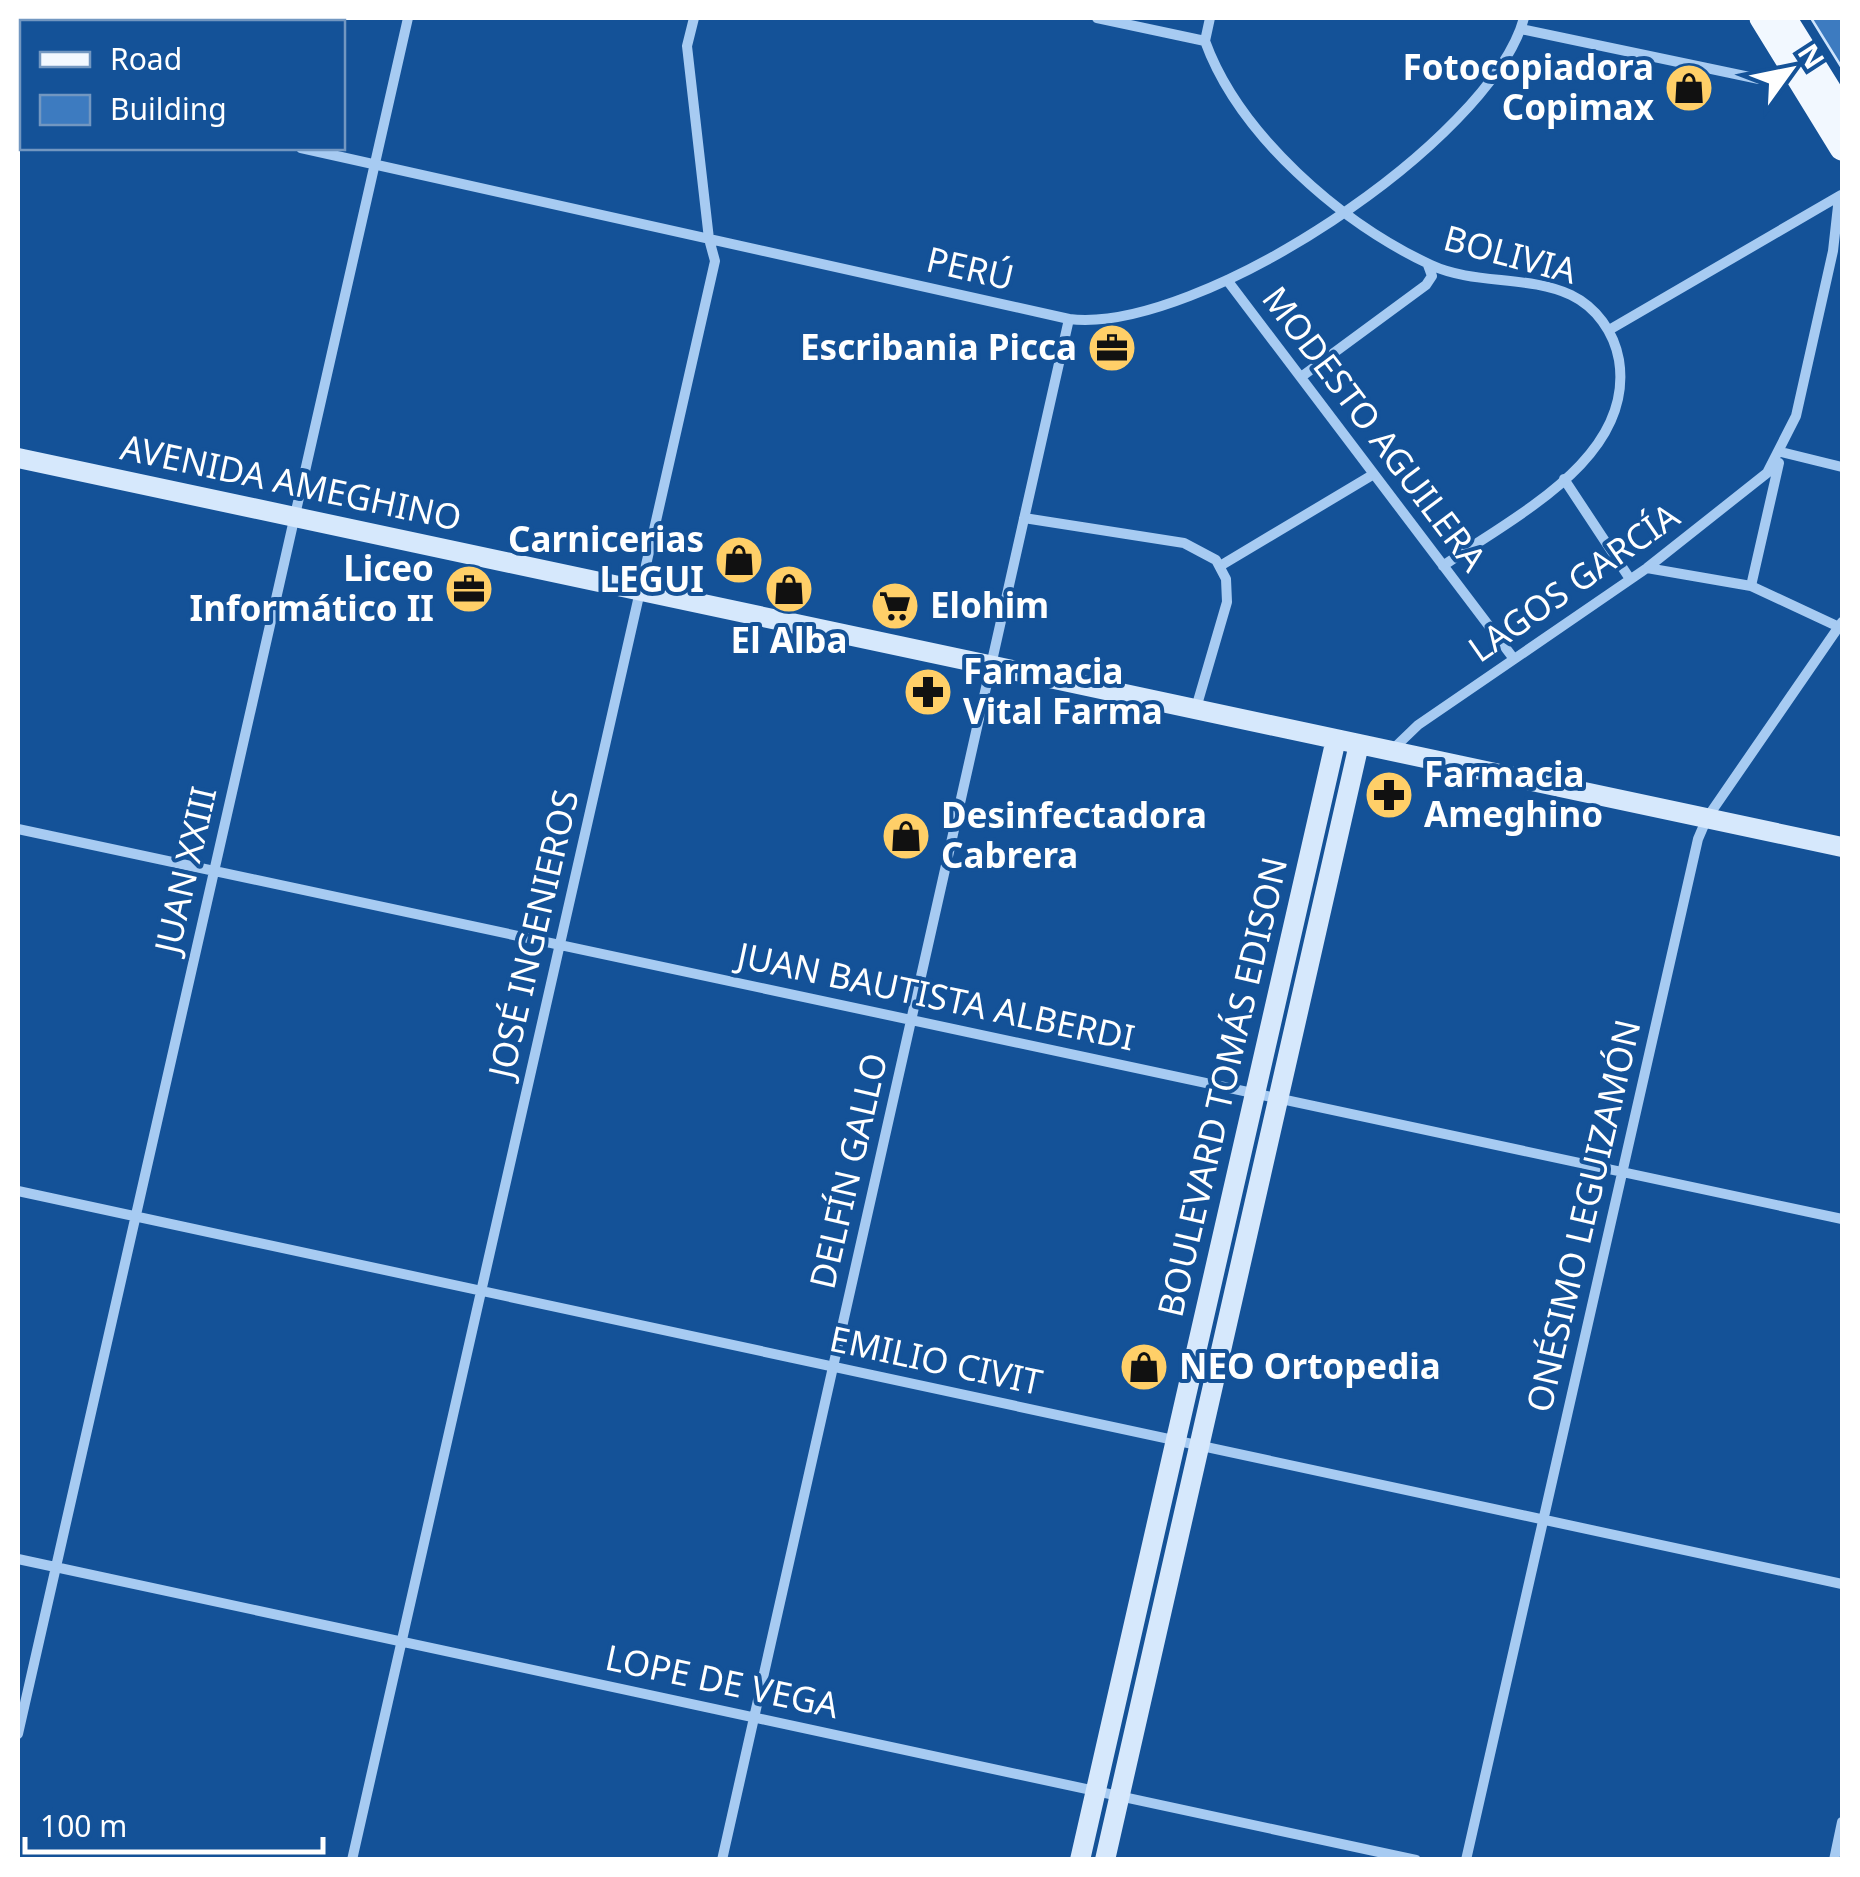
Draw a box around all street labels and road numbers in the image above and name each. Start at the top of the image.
street label: BOLIVIA [1439,213,1583,294]
street label: PERÚ [922,235,1018,300]
street label: MODESTO AGUILERA [1253,276,1498,581]
street label: AVENIDA AMEGHINO [117,422,466,541]
street label: LAGOS GARCÍA [1458,491,1688,672]
street label: JUAN XXIII [142,782,226,960]
street label: JOSÉ INGENIEROS [476,785,589,1085]
street label: BOULEVARD TOMÁS EDISON [1146,852,1297,1321]
street label: JUAN BAUTISTA ALBERDI [731,930,1139,1061]
street label: ONÉSIMO LEGUIZAMÓN [1514,1015,1651,1417]
street label: DELFÍN GALLO [798,1048,897,1293]
street label: EMILIO CIVIT [826,1314,1047,1405]
street label: LOPE DE VEGA [601,1633,844,1728]

